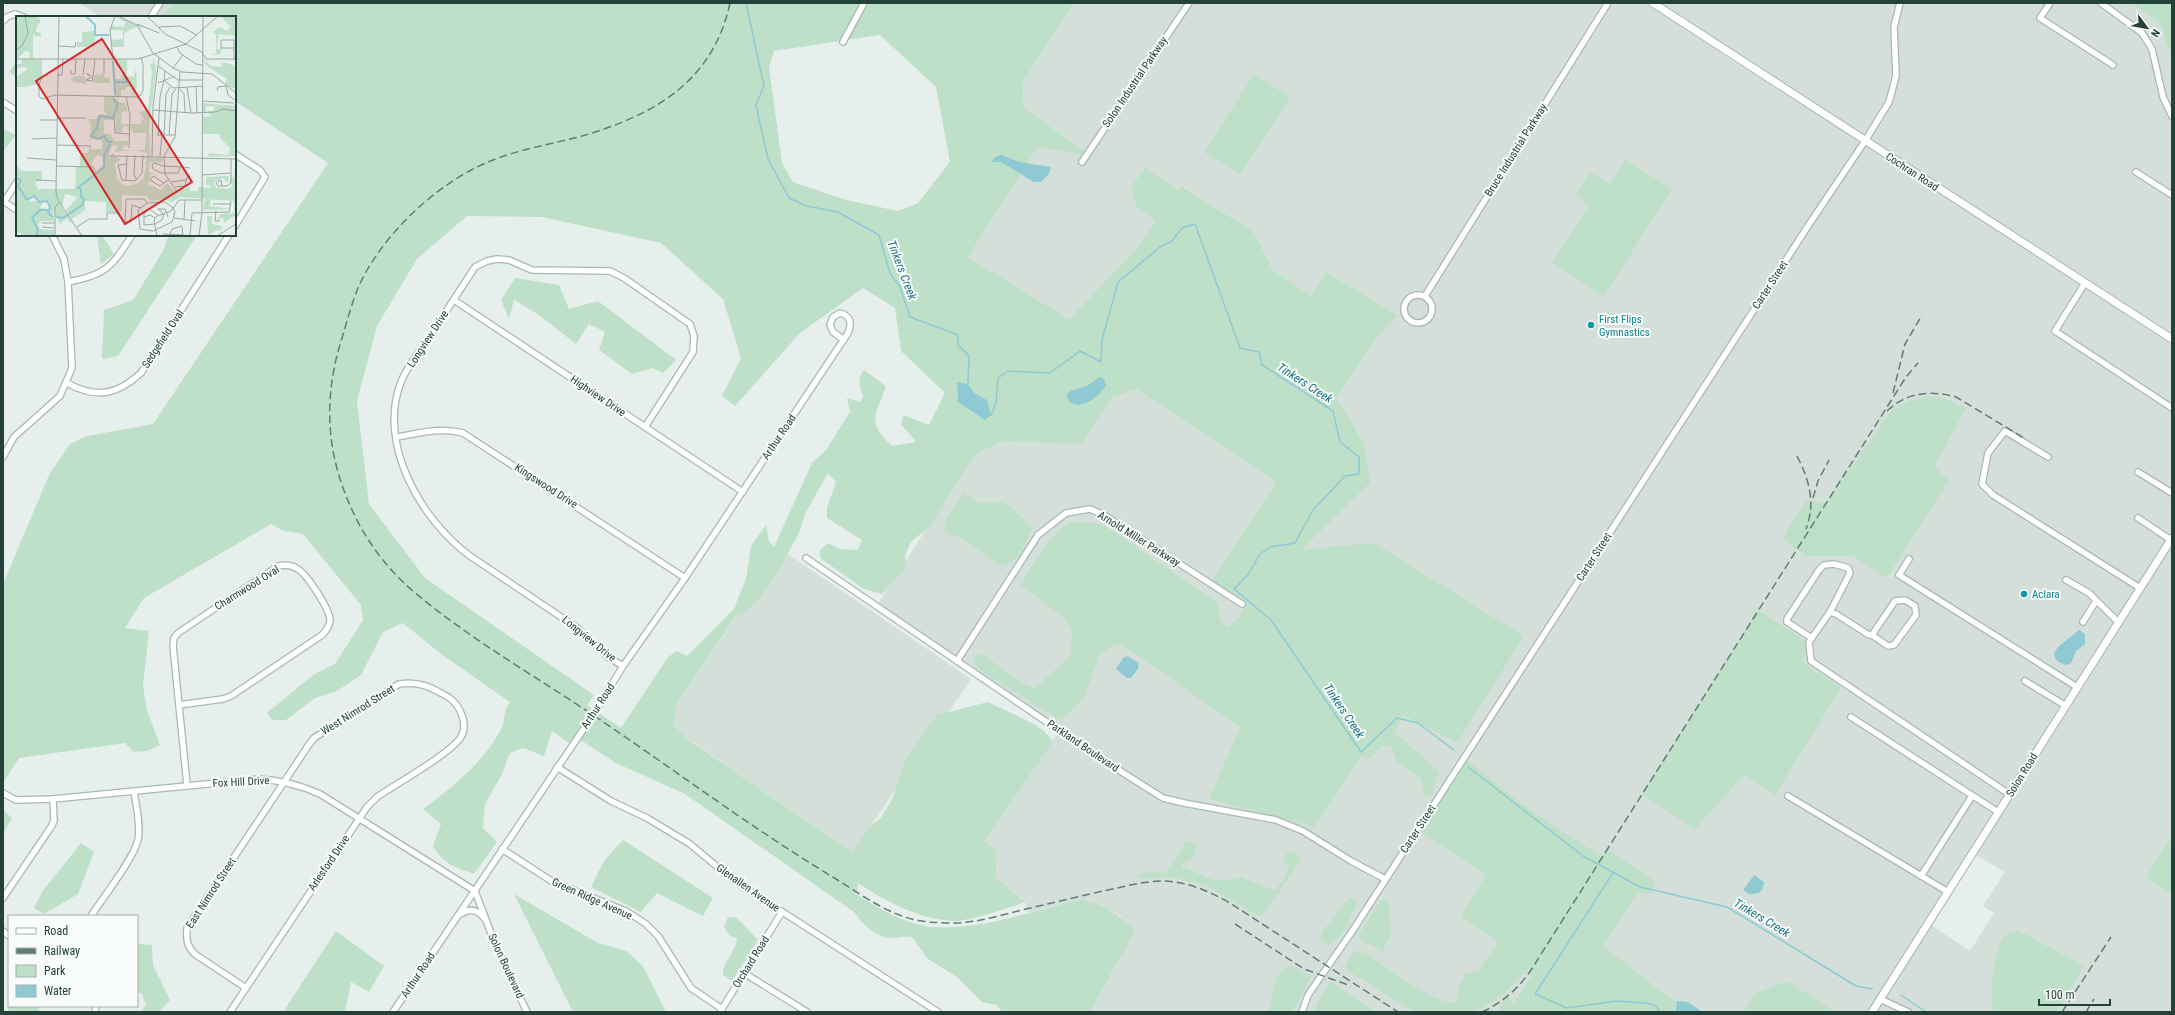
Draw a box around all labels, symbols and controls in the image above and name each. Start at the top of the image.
north arrow [2127,8,2167,48]
inset map [16,16,236,236]
text: N [2148,27,2162,40]
street label: Solon Industrial Parkway [1100,34,1171,130]
street label: Bruce Industrial Parkway [1482,101,1550,199]
street label: Cochran Road [1883,150,1941,194]
water label: Tinkers Creek [884,238,920,302]
street label: Carter Street [1750,258,1790,312]
street label: Sedgefield Oval [139,307,187,371]
street label: Longview Drive [405,308,451,370]
place label: First Flips Gymnastics [1599,313,1650,339]
marker: First Flips Gymnastics [1586,320,1596,330]
water label: Tinkers Creek [1275,360,1336,406]
street label: Highview Drive [568,373,628,419]
street label: Arthur Road [759,412,799,462]
street label: Kingswood Drive [512,461,580,511]
street label: Arnold Miller Parkway [1095,508,1183,570]
street label: Carter Street [1574,530,1614,584]
street label: Charmwood Oval [212,563,282,613]
place label: Aclara [2032,588,2060,601]
marker: Aclara [2019,589,2029,599]
street label: Longview Drive [559,613,619,665]
street label: Arthur Road [578,681,618,731]
water label: Tinkers Creek [1321,681,1368,742]
street label: West Nimrod Street [319,682,397,738]
street label: Parkland Boulevard [1045,717,1121,775]
street label: Solon Road [2003,751,2041,799]
street label: Fox Hill Drive [212,774,270,790]
street label: Carter Street [1398,802,1438,856]
street label: Arlesford Drive [306,833,352,893]
street label: East Nimrod Street [183,855,239,931]
street label: Glenallen Avenue [714,861,782,915]
street label: Green Ridge Avenue [550,875,634,923]
water label: Tinkers Creek [1732,896,1793,941]
legend [8,915,138,1007]
text: Road [44,924,68,938]
street label: Solon Boulevard [485,931,527,1001]
street label: Orchard Road [730,934,772,990]
text: Railway [44,944,80,958]
street label: Arthur Road [398,950,438,1000]
text: Park [44,964,66,978]
scale bar [2039,981,2110,1007]
text: Water [44,984,72,998]
text: 100 m [2045,988,2075,1002]

